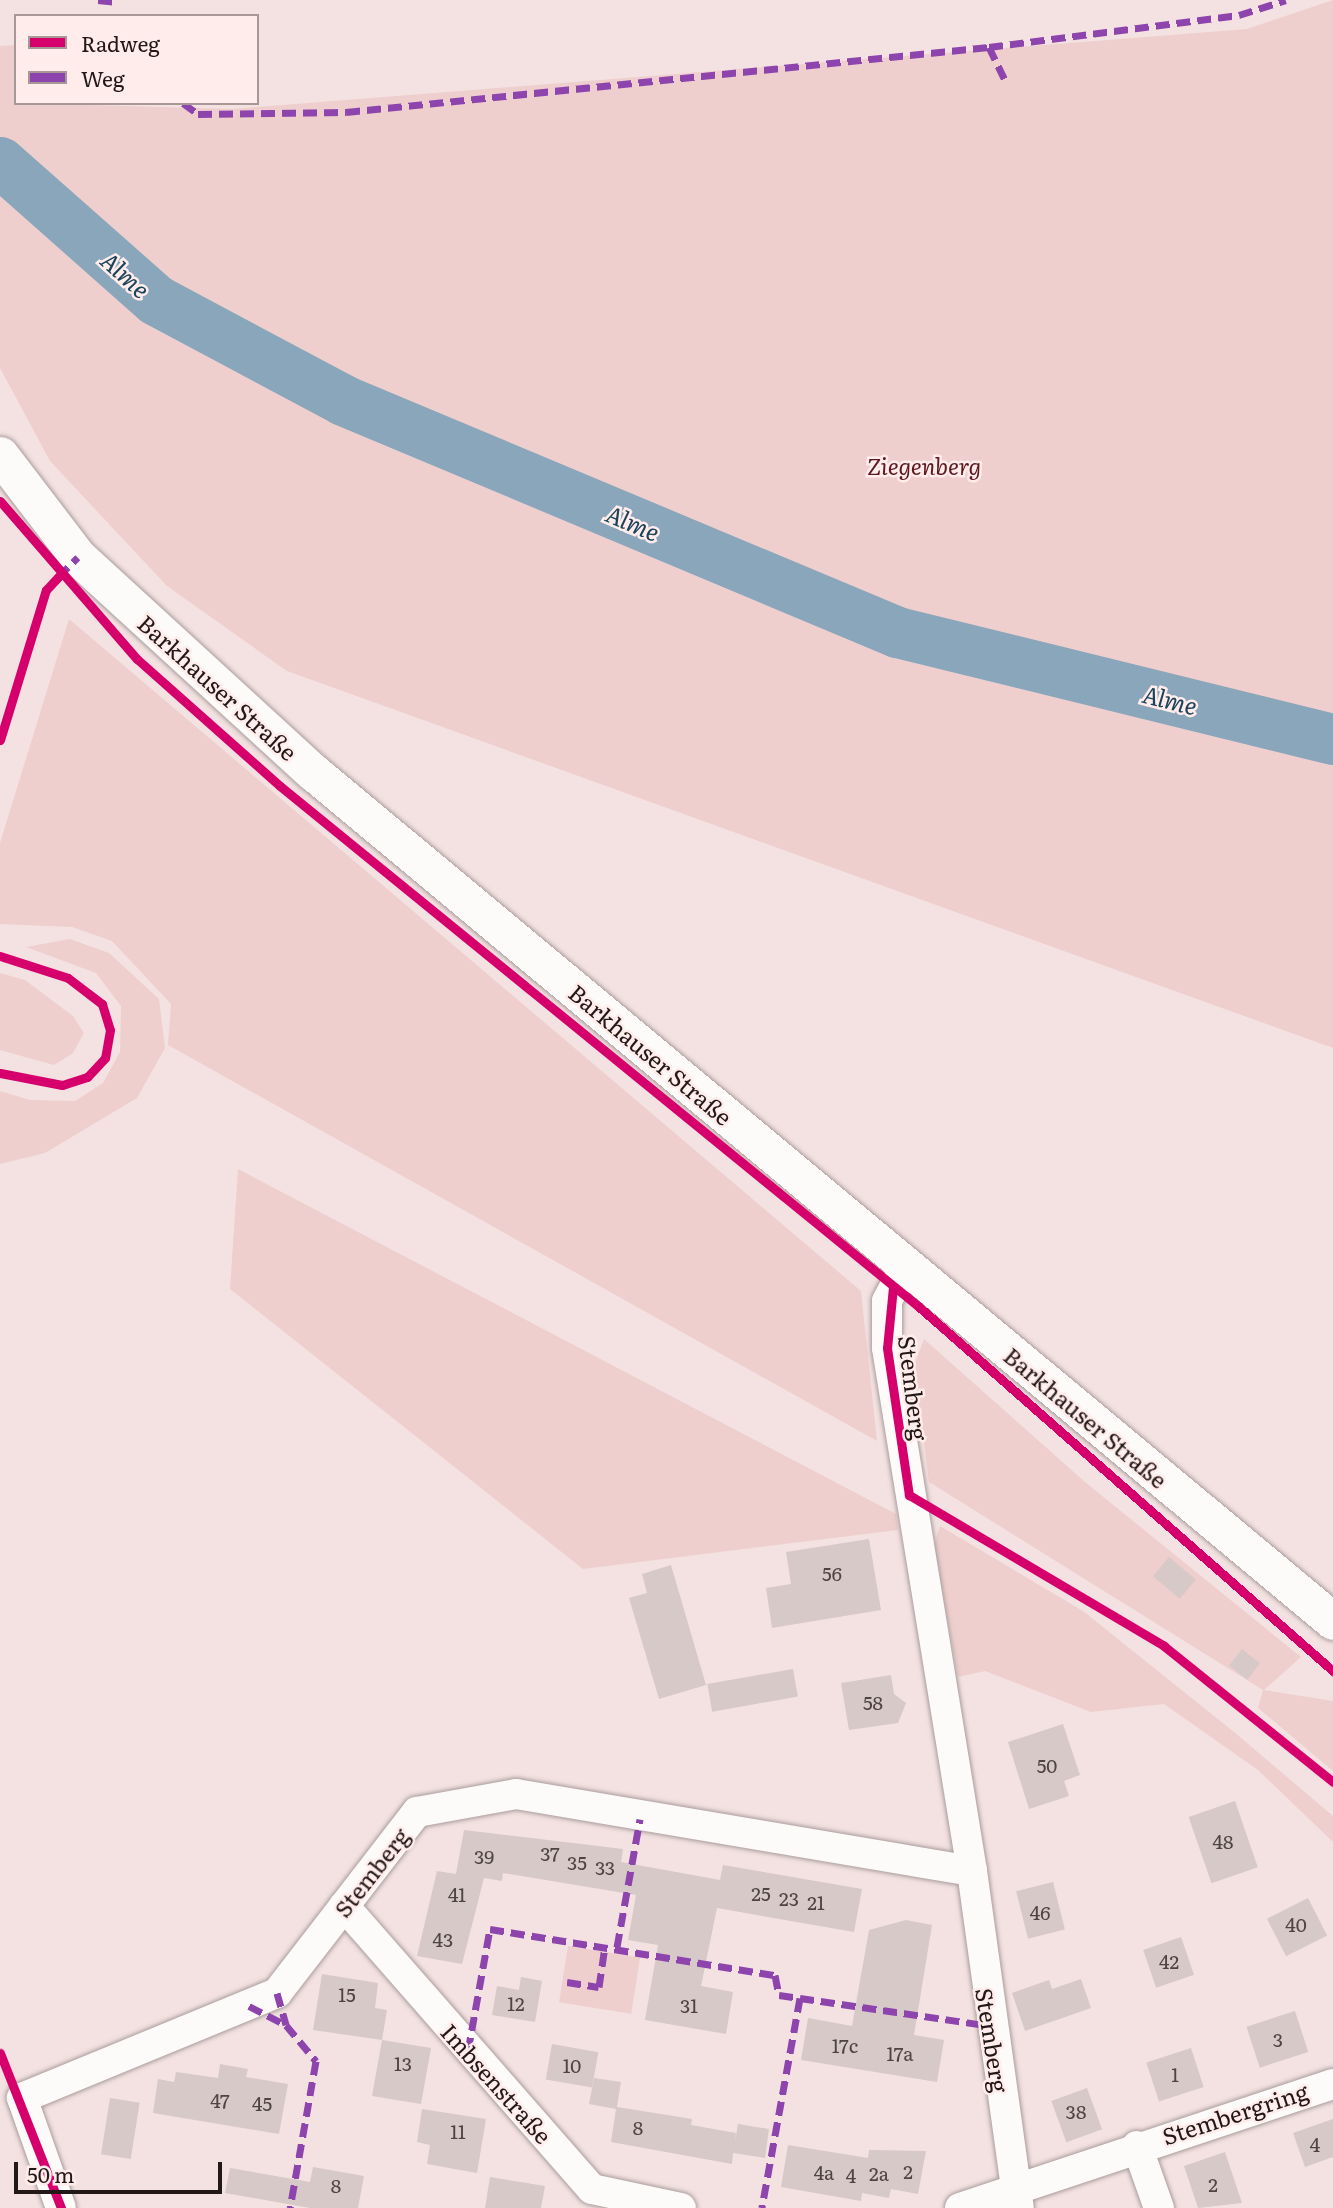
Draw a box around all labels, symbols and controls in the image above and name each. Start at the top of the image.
legend [14,14,259,105]
text: Radweg [81,27,160,58]
text: Weg [81,62,125,93]
water label: Alme [96,245,156,303]
park label: Ziegenberg [867,451,981,479]
water label: Alme [602,498,664,546]
street label: Barkhauser Straße [133,608,303,766]
water label: Alme [1140,678,1200,720]
street label: Barkhauser Straße [564,978,738,1130]
street label: Stemberg [894,1334,934,1442]
street label: Barkhauser Straße [999,1341,1173,1493]
house number: 56 [822,1563,842,1585]
house number: 58 [863,1692,883,1714]
house number: 50 [1037,1755,1057,1777]
street label: Stemberg [328,1822,414,1922]
house number: 48 [1213,1831,1233,1853]
house number: 37 [540,1843,560,1865]
house number: 39 [474,1846,494,1868]
house number: 35 [567,1852,587,1874]
house number: 33 [595,1857,615,1879]
house number: 25 [751,1883,771,1905]
house number: 41 [448,1884,466,1906]
house number: 23 [779,1888,799,1910]
house number: 21 [807,1892,825,1914]
house number: 46 [1030,1902,1050,1924]
house number: 40 [1285,1914,1307,1936]
house number: 43 [433,1929,453,1951]
house number: 42 [1159,1951,1179,1973]
house number: 15 [338,1984,356,2006]
street label: Stemberg [971,1986,1015,2094]
house number: 12 [507,1993,525,2015]
house number: 31 [680,1995,698,2017]
street label: Imbsenstraße [436,2017,558,2149]
house number: 3 [1273,2029,1283,2051]
house number: 17c [832,2035,858,2057]
house number: 17a [886,2043,914,2065]
house number: 13 [394,2053,412,2075]
house number: 10 [563,2055,581,2077]
house number: 1 [1171,2064,1179,2086]
street label: Stembergring [1158,2076,1312,2150]
house number: 47 [210,2090,230,2112]
house number: 45 [252,2093,272,2115]
house number: 38 [1066,2101,1086,2123]
house number: 8 [633,2117,643,2139]
house number: 11 [450,2121,466,2143]
house number: 4 [1310,2134,1320,2156]
scale bar [18,2148,226,2192]
text: 50 m [27,2158,74,2189]
house number: 2 [903,2161,913,2183]
house number: 4a [814,2162,834,2184]
house number: 2a [869,2163,889,2185]
house number: 4 [846,2165,856,2187]
house number: 2 [1208,2174,1218,2196]
house number: 8 [331,2175,341,2197]

